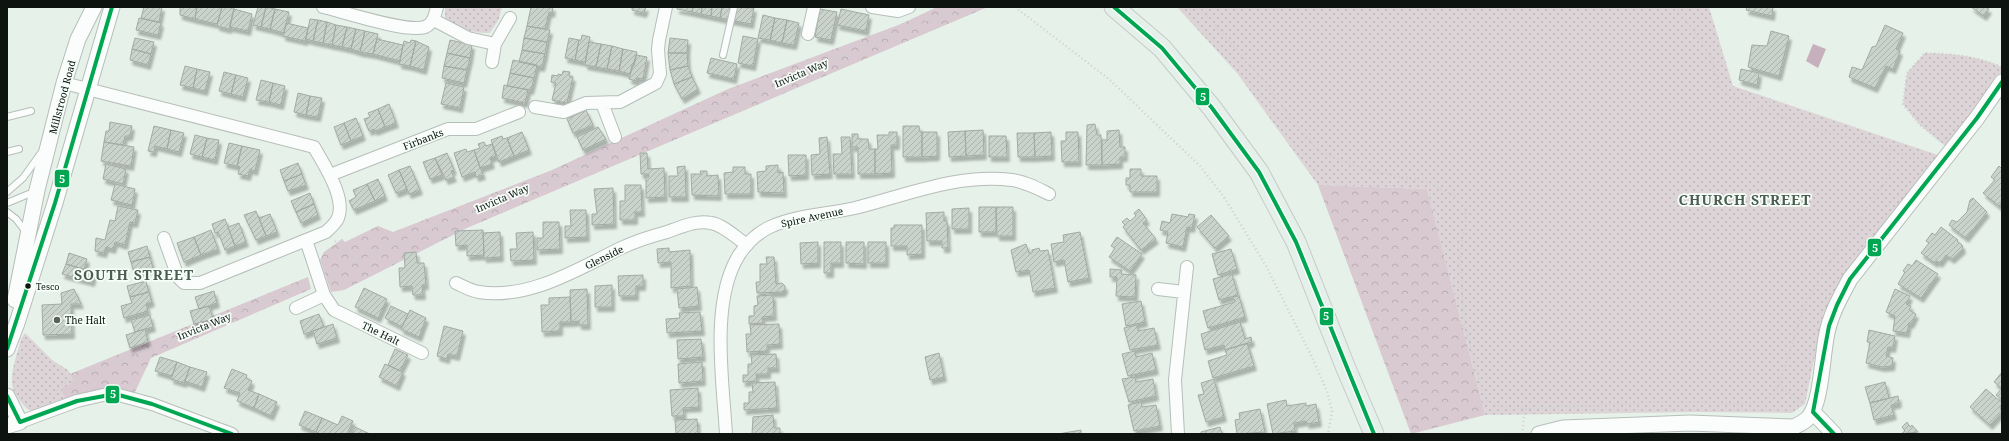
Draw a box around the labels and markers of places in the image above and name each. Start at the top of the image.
place label: Tesco [36,280,60,293]
marker: Tesco [23,281,33,291]
place label: The Halt [65,313,106,327]
marker: The Halt [52,315,62,325]

